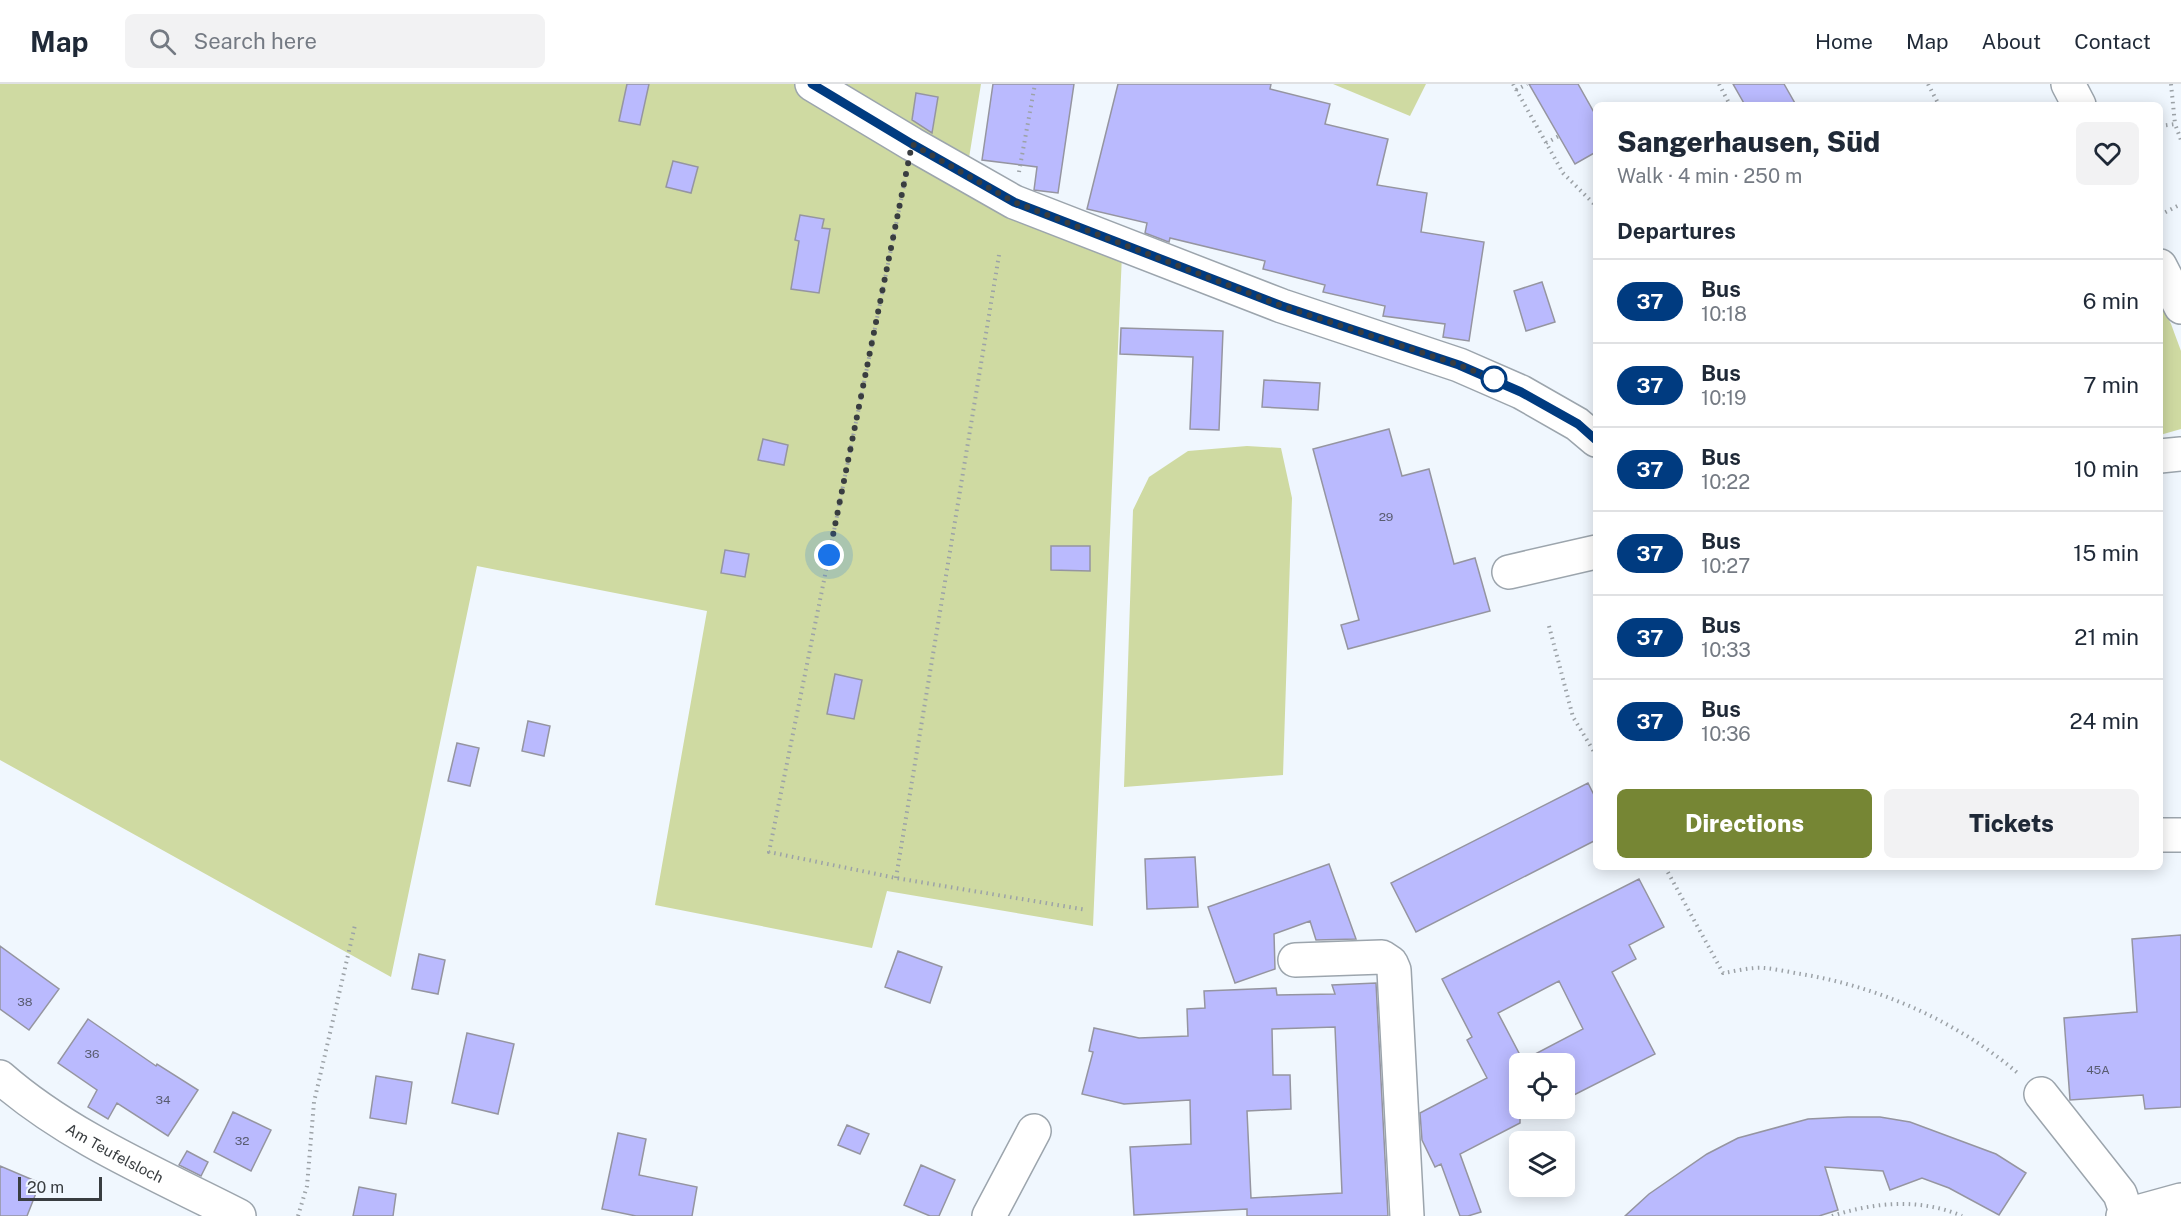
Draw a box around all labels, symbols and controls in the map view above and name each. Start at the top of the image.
search box [125,14,545,68]
text: Map [30,25,89,58]
icon: search [146,25,179,58]
text: Search here [194,28,317,54]
text: Home [1815,29,1873,54]
text: Map [1906,29,1949,54]
text: About [1982,29,2041,54]
text: Contact [2074,29,2151,54]
button: heart [2076,122,2139,185]
text: Sangerhausen, Süd [1617,125,1880,158]
text: Walk · 4 min · 250 m [1617,164,1802,188]
text: Departures [1617,218,1736,244]
text: Bus [1701,276,1741,302]
text: 6 min [2083,288,2139,314]
text: 37 [1637,289,1663,314]
text: 10:18 [1701,302,1747,326]
text: Bus [1701,360,1741,386]
unlabelled marker [1481,366,1507,392]
text: 7 min [2083,372,2139,398]
text: 37 [1637,373,1663,398]
text: 10:19 [1701,386,1747,410]
text: Bus [1701,444,1741,470]
text: 10 min [2074,456,2139,482]
text: 37 [1637,457,1663,482]
text: 10:22 [1701,470,1750,494]
house number: 29 [1379,510,1393,524]
text: Bus [1701,528,1741,554]
your location [814,540,844,570]
text: 15 min [2073,540,2139,566]
text: 37 [1637,541,1663,566]
text: 10:27 [1701,554,1750,578]
text: Bus [1701,612,1741,638]
text: 21 min [2074,624,2139,650]
text: 37 [1637,625,1663,650]
text: 10:33 [1701,638,1751,662]
text: Bus [1701,696,1741,722]
text: 24 min [2069,708,2139,734]
text: 37 [1637,709,1663,734]
text: 10:36 [1701,722,1751,746]
button: Directions [1617,789,1872,858]
button: Tickets [1884,789,2139,858]
house number: 38 [17,995,33,1009]
house number: 36 [85,1047,99,1061]
map controls [1509,1053,1575,1197]
button: locate [1509,1053,1575,1119]
house number: 45A [2086,1063,2110,1077]
house number: 34 [155,1093,171,1107]
street label: Am Teufelsloch [63,1119,166,1186]
button: layers [1509,1131,1575,1197]
house number: 32 [235,1134,249,1148]
scale bar [18,1174,102,1202]
text: 20 m [27,1178,64,1197]

